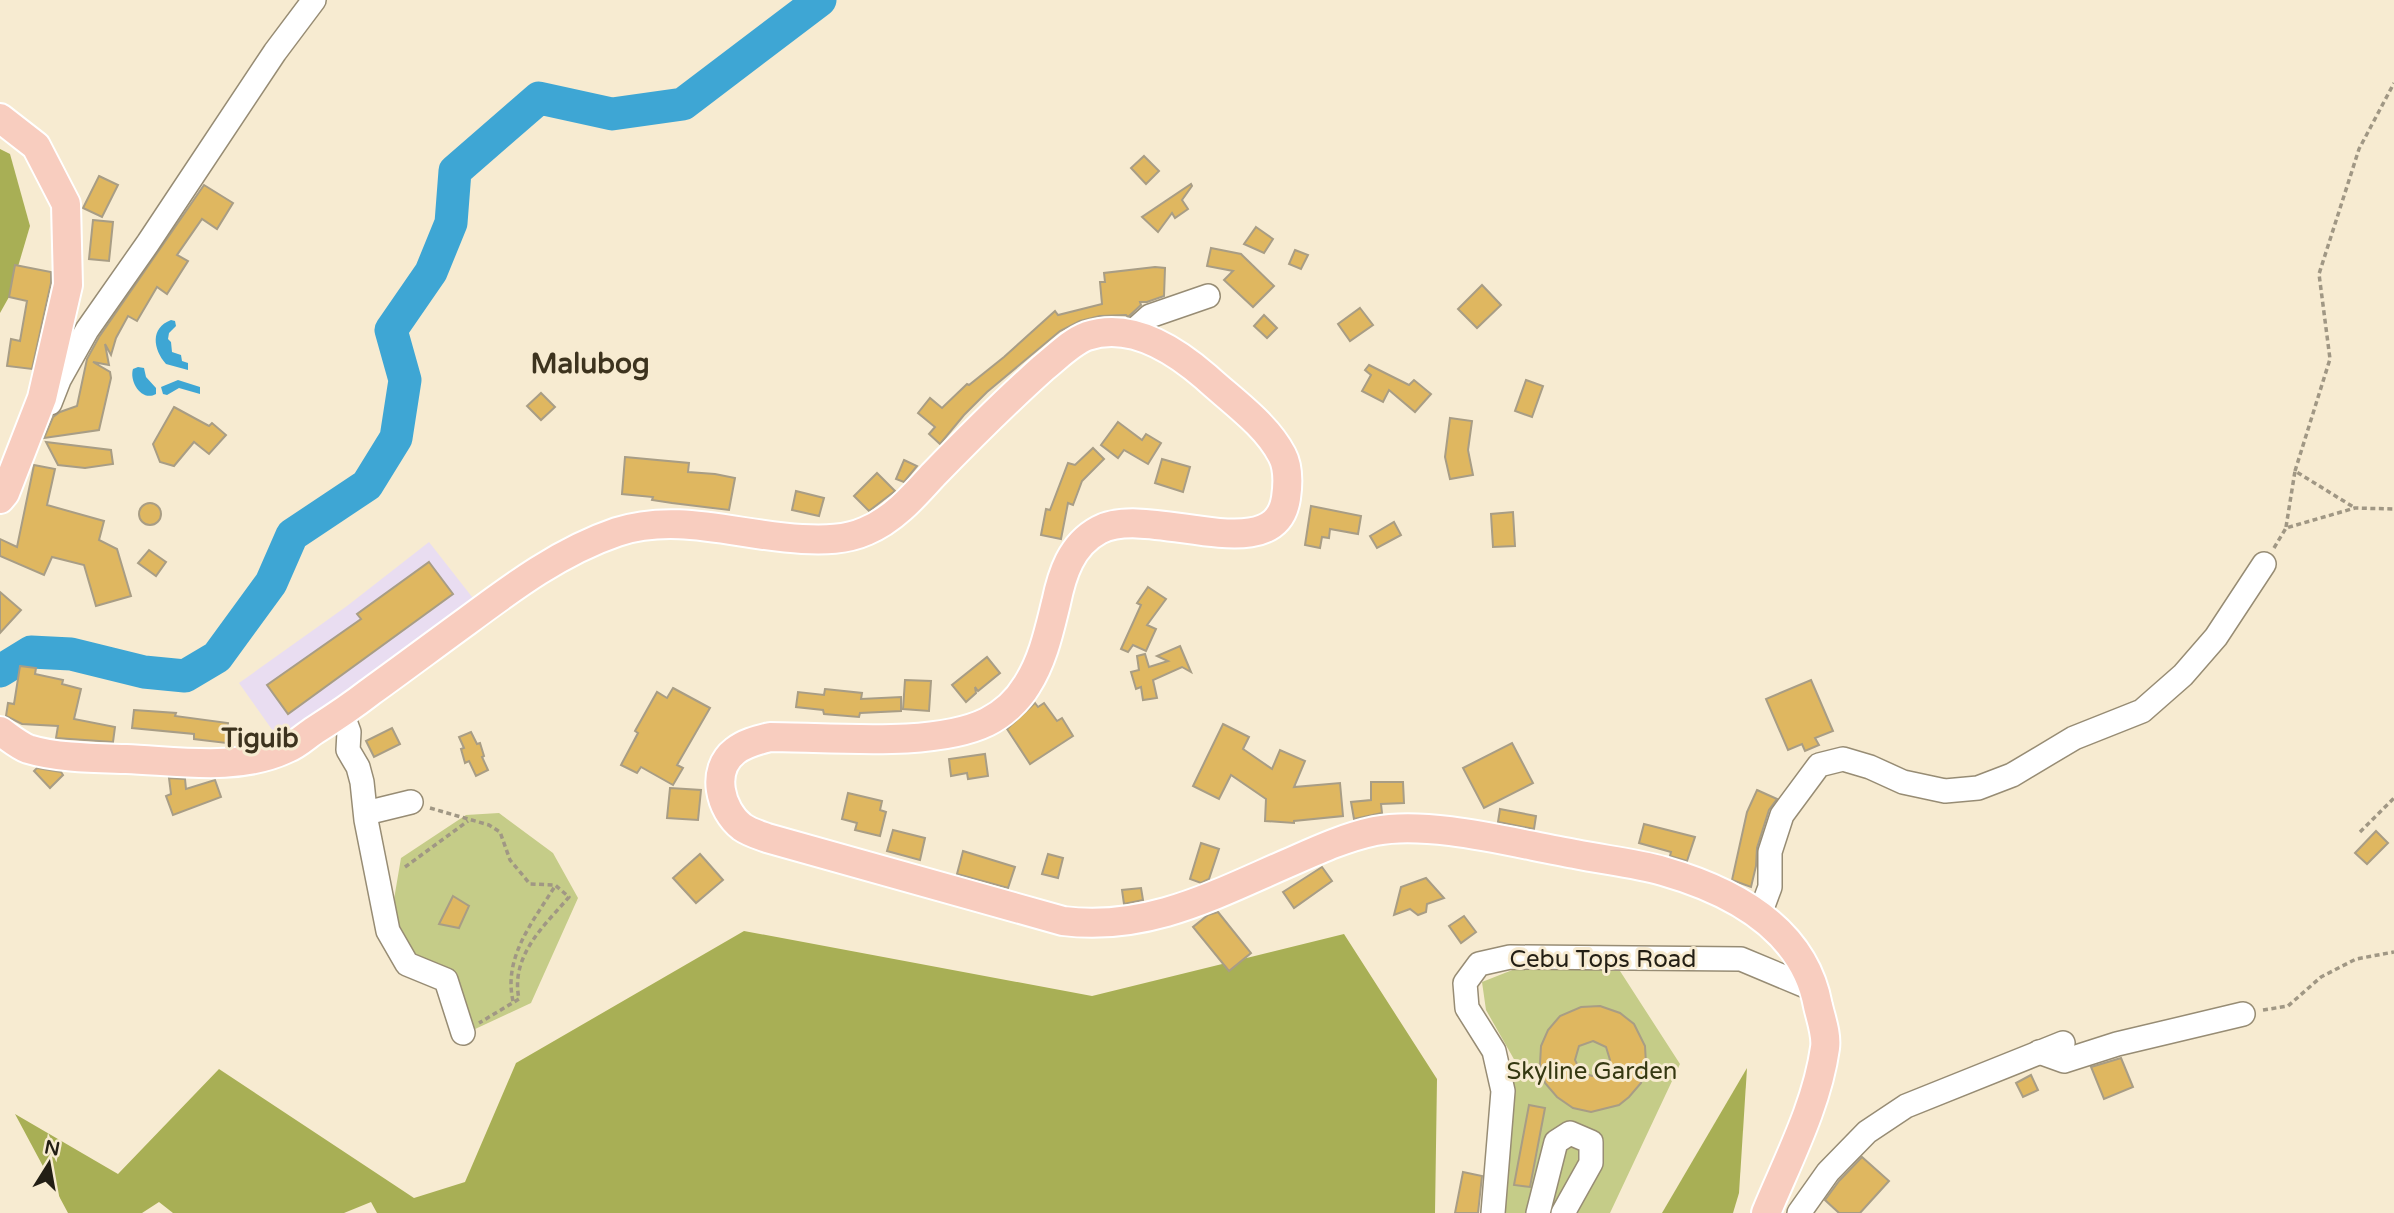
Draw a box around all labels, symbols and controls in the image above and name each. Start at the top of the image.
district label: Malubog [530,347,650,381]
district label: Tiguib [220,723,299,754]
street label: Cebu Tops Road [1510,945,1696,974]
park label: Skyline Garden [1507,1057,1677,1086]
north arrow [14,1129,84,1199]
text: N [42,1136,62,1161]

